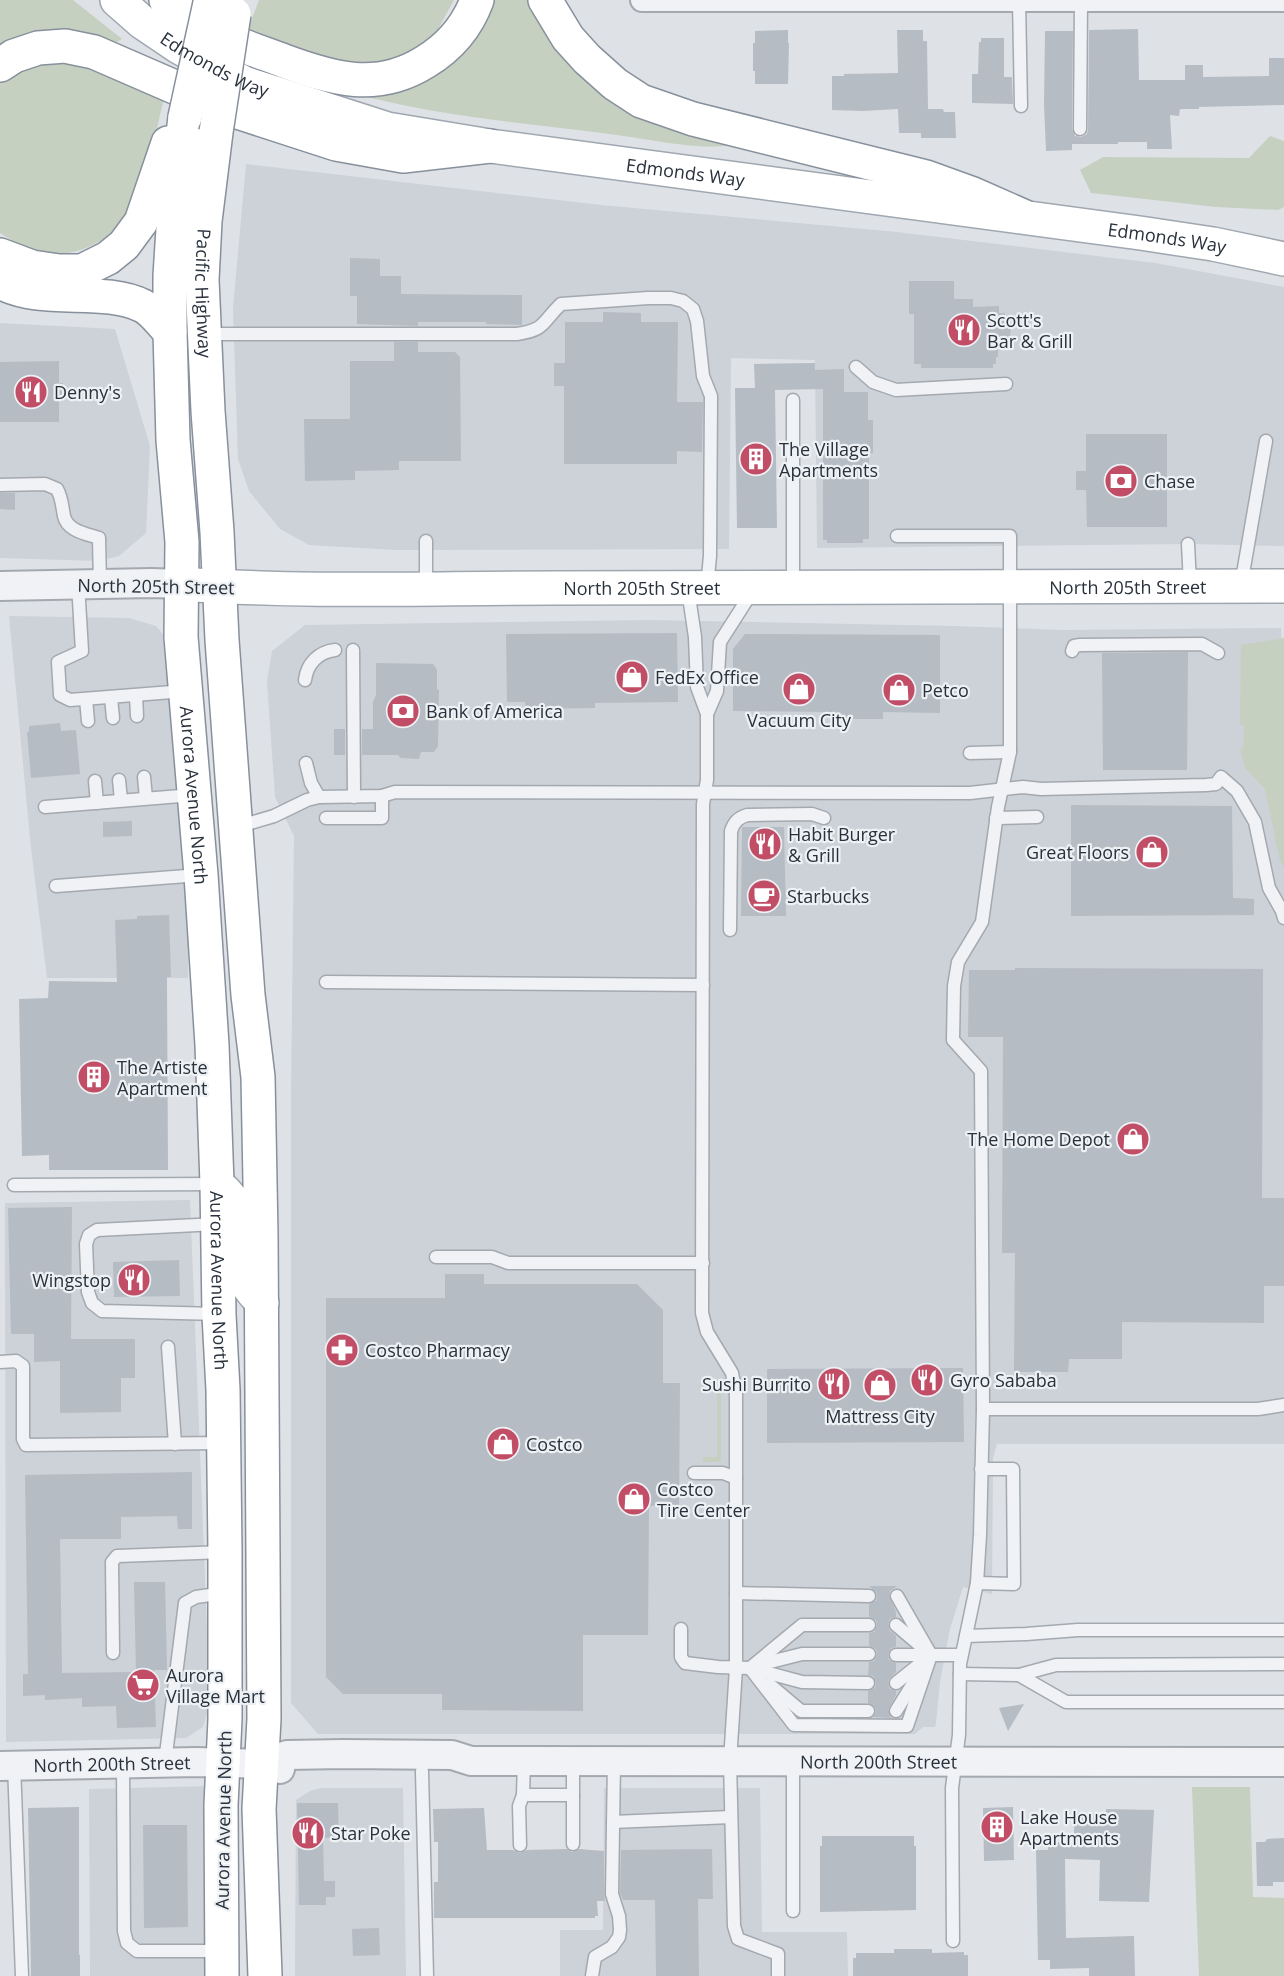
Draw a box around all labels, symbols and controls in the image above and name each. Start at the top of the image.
street label: Edmonds Way [156,26,273,103]
street label: Edmonds Way [625,152,747,192]
street label: Edmonds Way [1106,217,1229,259]
street label: Pacific Highway [190,228,218,359]
place label: Scott's Bar & Grill [987,308,1073,353]
restaurant icon: Scott's Bar & Grill [946,312,982,348]
restaurant icon: Denny's [13,374,49,410]
place label: Denny's [54,380,121,404]
place label: The Village Apartments [779,437,878,482]
building icon: The Village Apartments [738,441,774,477]
bank icon: Chase [1103,463,1139,499]
place label: Chase [1144,469,1195,493]
street label: North 205th Street [77,573,235,599]
street label: North 205th Street [1049,575,1207,599]
street label: North 205th Street [563,576,720,600]
shop icon: FedEx Office [614,659,650,695]
place label: FedEx Office [655,665,759,689]
shop icon: Vacuum City [781,671,817,707]
shop icon: Petco [881,672,917,708]
place label: Petco [922,678,969,702]
bank icon: Bank of America [385,693,421,729]
place label: Bank of America [426,699,563,723]
street label: Aurora Avenue North [175,705,214,885]
place label: Vacuum City [747,708,852,732]
place label: Habit Burger & Grill [788,822,896,867]
restaurant icon: Habit Burger & Grill [747,826,783,862]
shop icon: Great Floors [1134,834,1170,870]
place label: Great Floors [1026,840,1129,864]
cafe icon: Starbucks [746,878,782,914]
place label: Starbucks [787,884,869,908]
place label: The Artiste Apartment [117,1055,208,1100]
building icon: The Artiste Apartment [76,1059,112,1095]
shop icon: The Home Depot [1115,1121,1151,1157]
place label: The Home Depot [967,1127,1110,1151]
street label: Aurora Avenue North [205,1191,234,1371]
restaurant icon: Wingstop [116,1262,152,1298]
place label: Wingstop [32,1268,111,1292]
pharmacy icon: Costco Pharmacy [324,1332,360,1368]
place label: Costco Pharmacy [365,1338,511,1362]
restaurant icon: Gyro Sababa [909,1362,945,1398]
restaurant icon: Sushi Burrito [816,1366,852,1402]
shop icon: Mattress City [862,1367,898,1403]
place label: Gyro Sababa [950,1368,1057,1392]
place label: Sushi Burrito [702,1372,811,1396]
place label: Mattress City [825,1404,936,1428]
shop icon: Costco [485,1426,521,1462]
place label: Costco [526,1432,583,1456]
place label: Costco Tire Center [657,1477,751,1522]
shop icon: Costco Tire Center [616,1481,652,1517]
place label: Aurora Village Mart [166,1663,265,1708]
supermarket icon: Aurora Village Mart [125,1667,161,1703]
street label: Aurora Avenue North [209,1730,237,1910]
street label: North 200th Street [800,1749,957,1774]
street label: North 200th Street [33,1750,191,1777]
place label: Lake House Apartments [1020,1805,1119,1850]
building icon: Lake House Apartments [979,1809,1015,1845]
restaurant icon: Star Poke [290,1815,326,1851]
place label: Star Poke [331,1821,411,1845]

